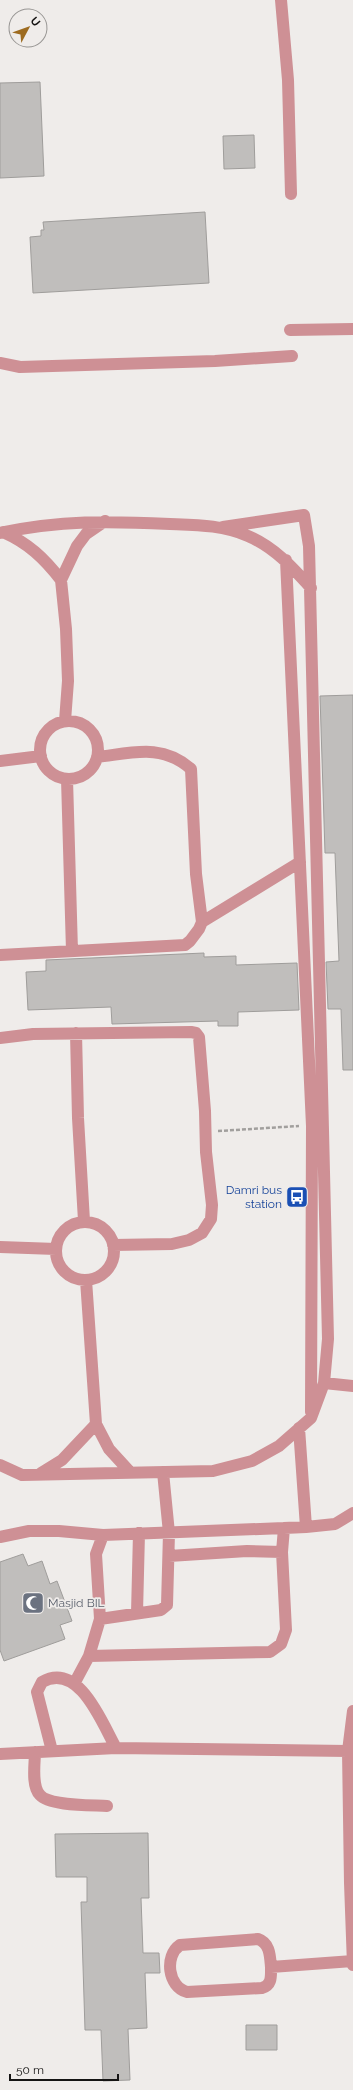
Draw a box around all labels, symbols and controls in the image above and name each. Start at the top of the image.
north arrow [8,8,48,48]
text: U [28,14,43,29]
place label: Damri bus station [226,1183,282,1211]
bus stop icon: Damri bus station [284,1184,310,1210]
mosque icon: Masjid BIL [20,1590,46,1616]
place label: Masjid BIL [48,1596,105,1610]
scale bar [10,2056,118,2082]
text: 50 m [16,2063,44,2077]

